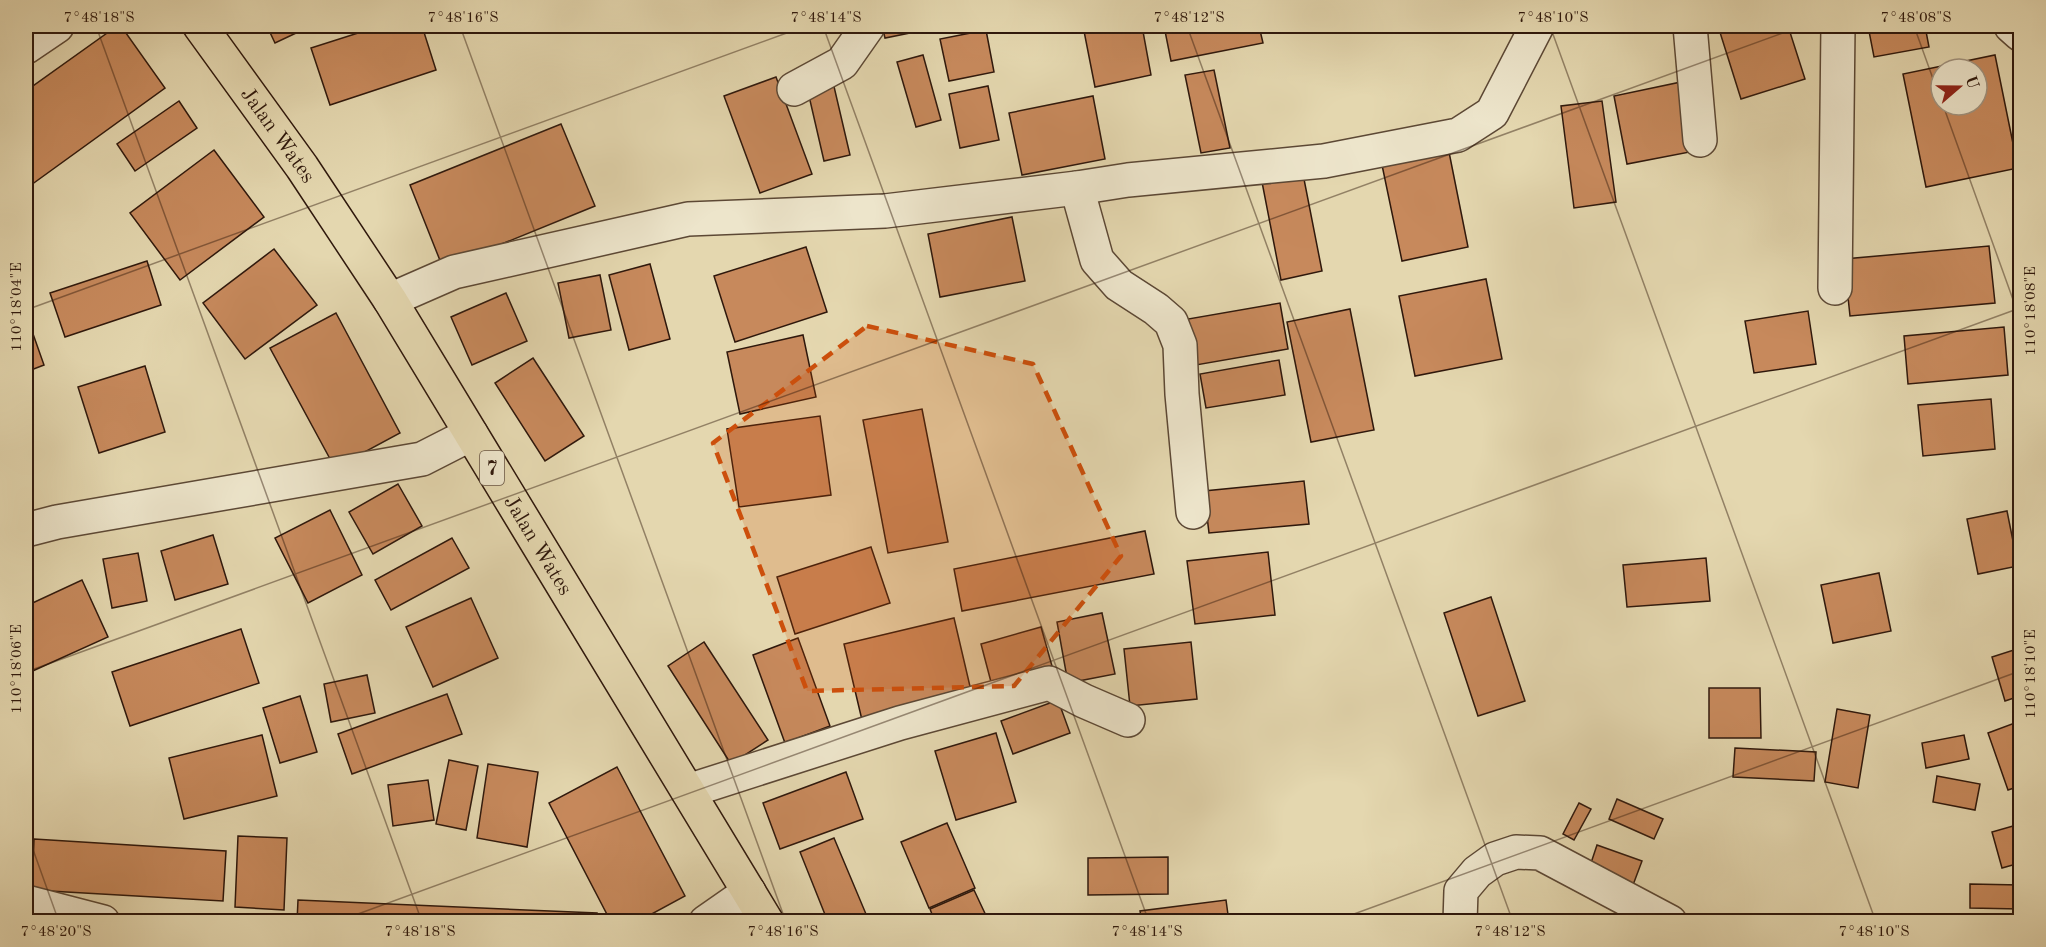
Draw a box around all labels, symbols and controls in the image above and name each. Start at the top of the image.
text: 7°48'18"S [63,11,135,26]
text: 7°48'16"S [427,11,499,26]
text: 7°48'14"S [790,11,862,26]
text: 7°48'12"S [1153,11,1225,26]
text: 7°48'10"S [1517,11,1589,26]
text: 7°48'08"S [1880,11,1952,26]
north arrow [1929,57,1989,117]
text: U [1962,74,1981,92]
street label: Jalan Wates [236,84,318,187]
text: 110°18'04"E [10,262,25,352]
text: 110°18'08"E [2024,266,2039,356]
road number: 7 [480,451,504,485]
street label: Jalan Wates [499,492,575,599]
text: 110°18'06"E [10,624,25,714]
text: 110°18'10"E [2024,629,2039,719]
text: 7°48'20"S [20,925,92,940]
text: 7°48'18"S [384,925,456,940]
text: 7°48'16"S [747,925,819,940]
text: 7°48'14"S [1111,925,1183,940]
text: 7°48'12"S [1474,925,1546,940]
text: 7°48'10"S [1838,925,1910,940]

